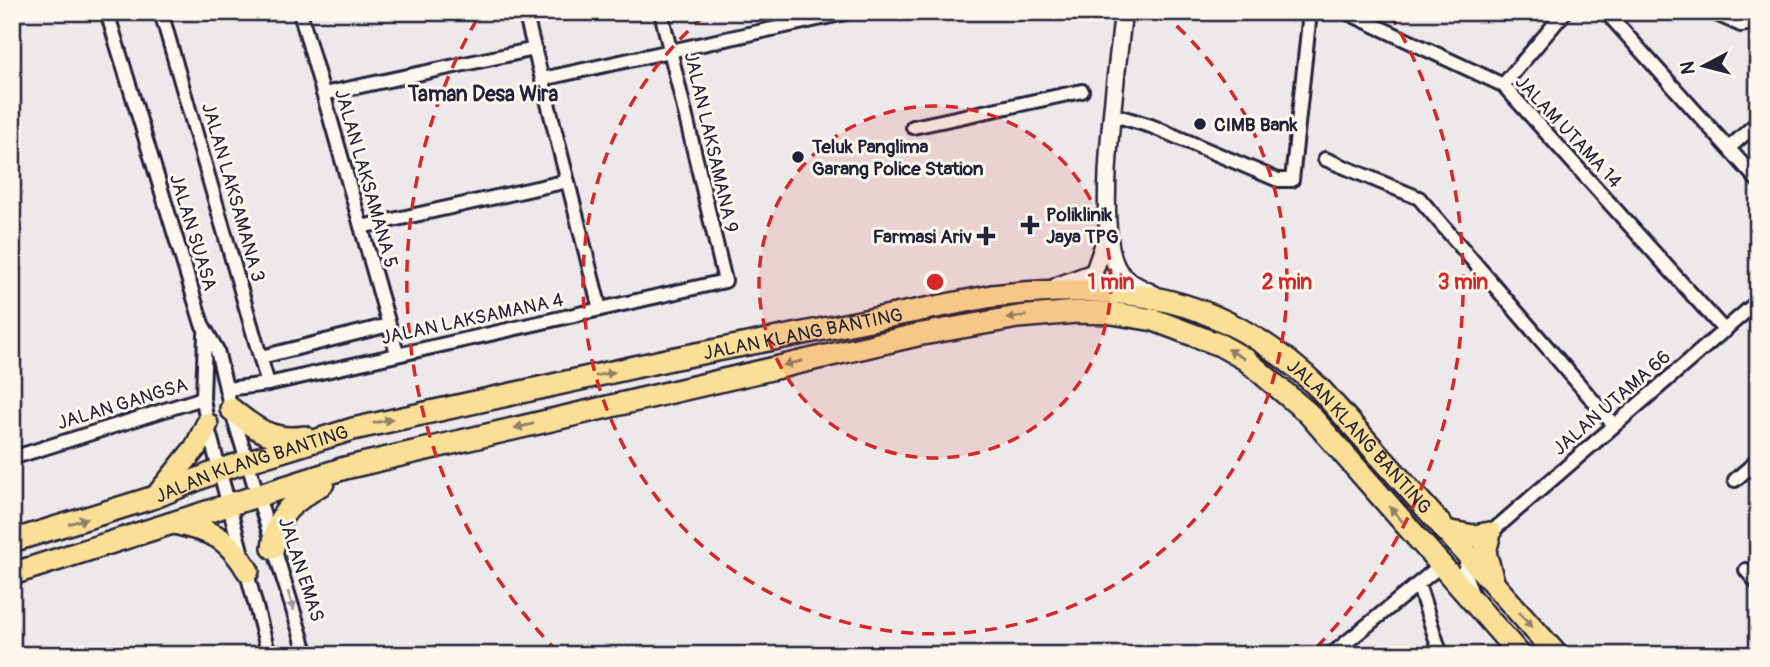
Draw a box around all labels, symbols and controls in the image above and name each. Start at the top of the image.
north arrow [1668,32,1738,102]
street label: JALAN LAKSAMANA 9 [679,50,743,235]
text: N [1675,60,1701,76]
street label: JALAM UTAMA 14 [1510,70,1627,193]
district label: Taman Desa Wira [407,81,559,108]
street label: JALAN LAKSAMANA 5 [329,86,403,270]
street label: JALAN LAKSAMANA 3 [196,100,270,285]
place label: CIMB Bank [1214,113,1298,137]
marker: CIMB Bank [1192,116,1208,132]
place label: Teluk Panglima Garang Police Station [811,135,984,181]
marker: Teluk Panglima Garang Police Station [790,149,806,165]
street label: JALAN SUASA [164,171,222,294]
place label: Poliklinik Jaya TPG [1046,203,1119,249]
marker: Poliklinik Jaya TPG [1020,215,1040,235]
place label: Farmasi Ariv [873,225,972,249]
marker: Farmasi Ariv [978,228,994,244]
text: 1 min [1088,269,1135,296]
text: 2 min [1262,269,1312,296]
text: 3 min [1438,269,1488,296]
centre of rings [923,270,947,294]
street label: JALAN LAKSAMANA 4 [379,288,566,350]
street label: JALAN KLANG BANTING [701,303,905,365]
one-way arrow [1005,312,1027,323]
street label: JALAN UTAMA 66 [1548,345,1676,461]
one-way arrow [1226,348,1245,360]
street label: JALAN KLANG BANTING [1282,354,1437,519]
one-way arrow [782,357,804,368]
one-way arrow [594,368,616,379]
street label: JALAN GANGSA [54,373,190,435]
one-way arrow [372,416,394,427]
street label: JALAN KLANG BANTING [152,420,351,509]
one-way arrow [513,421,535,432]
one-way arrow [1388,506,1404,523]
street label: JALAN EMAS [273,514,329,625]
one-way arrow [67,515,88,525]
one-way arrow [286,591,297,612]
one-way arrow [1517,611,1533,628]

